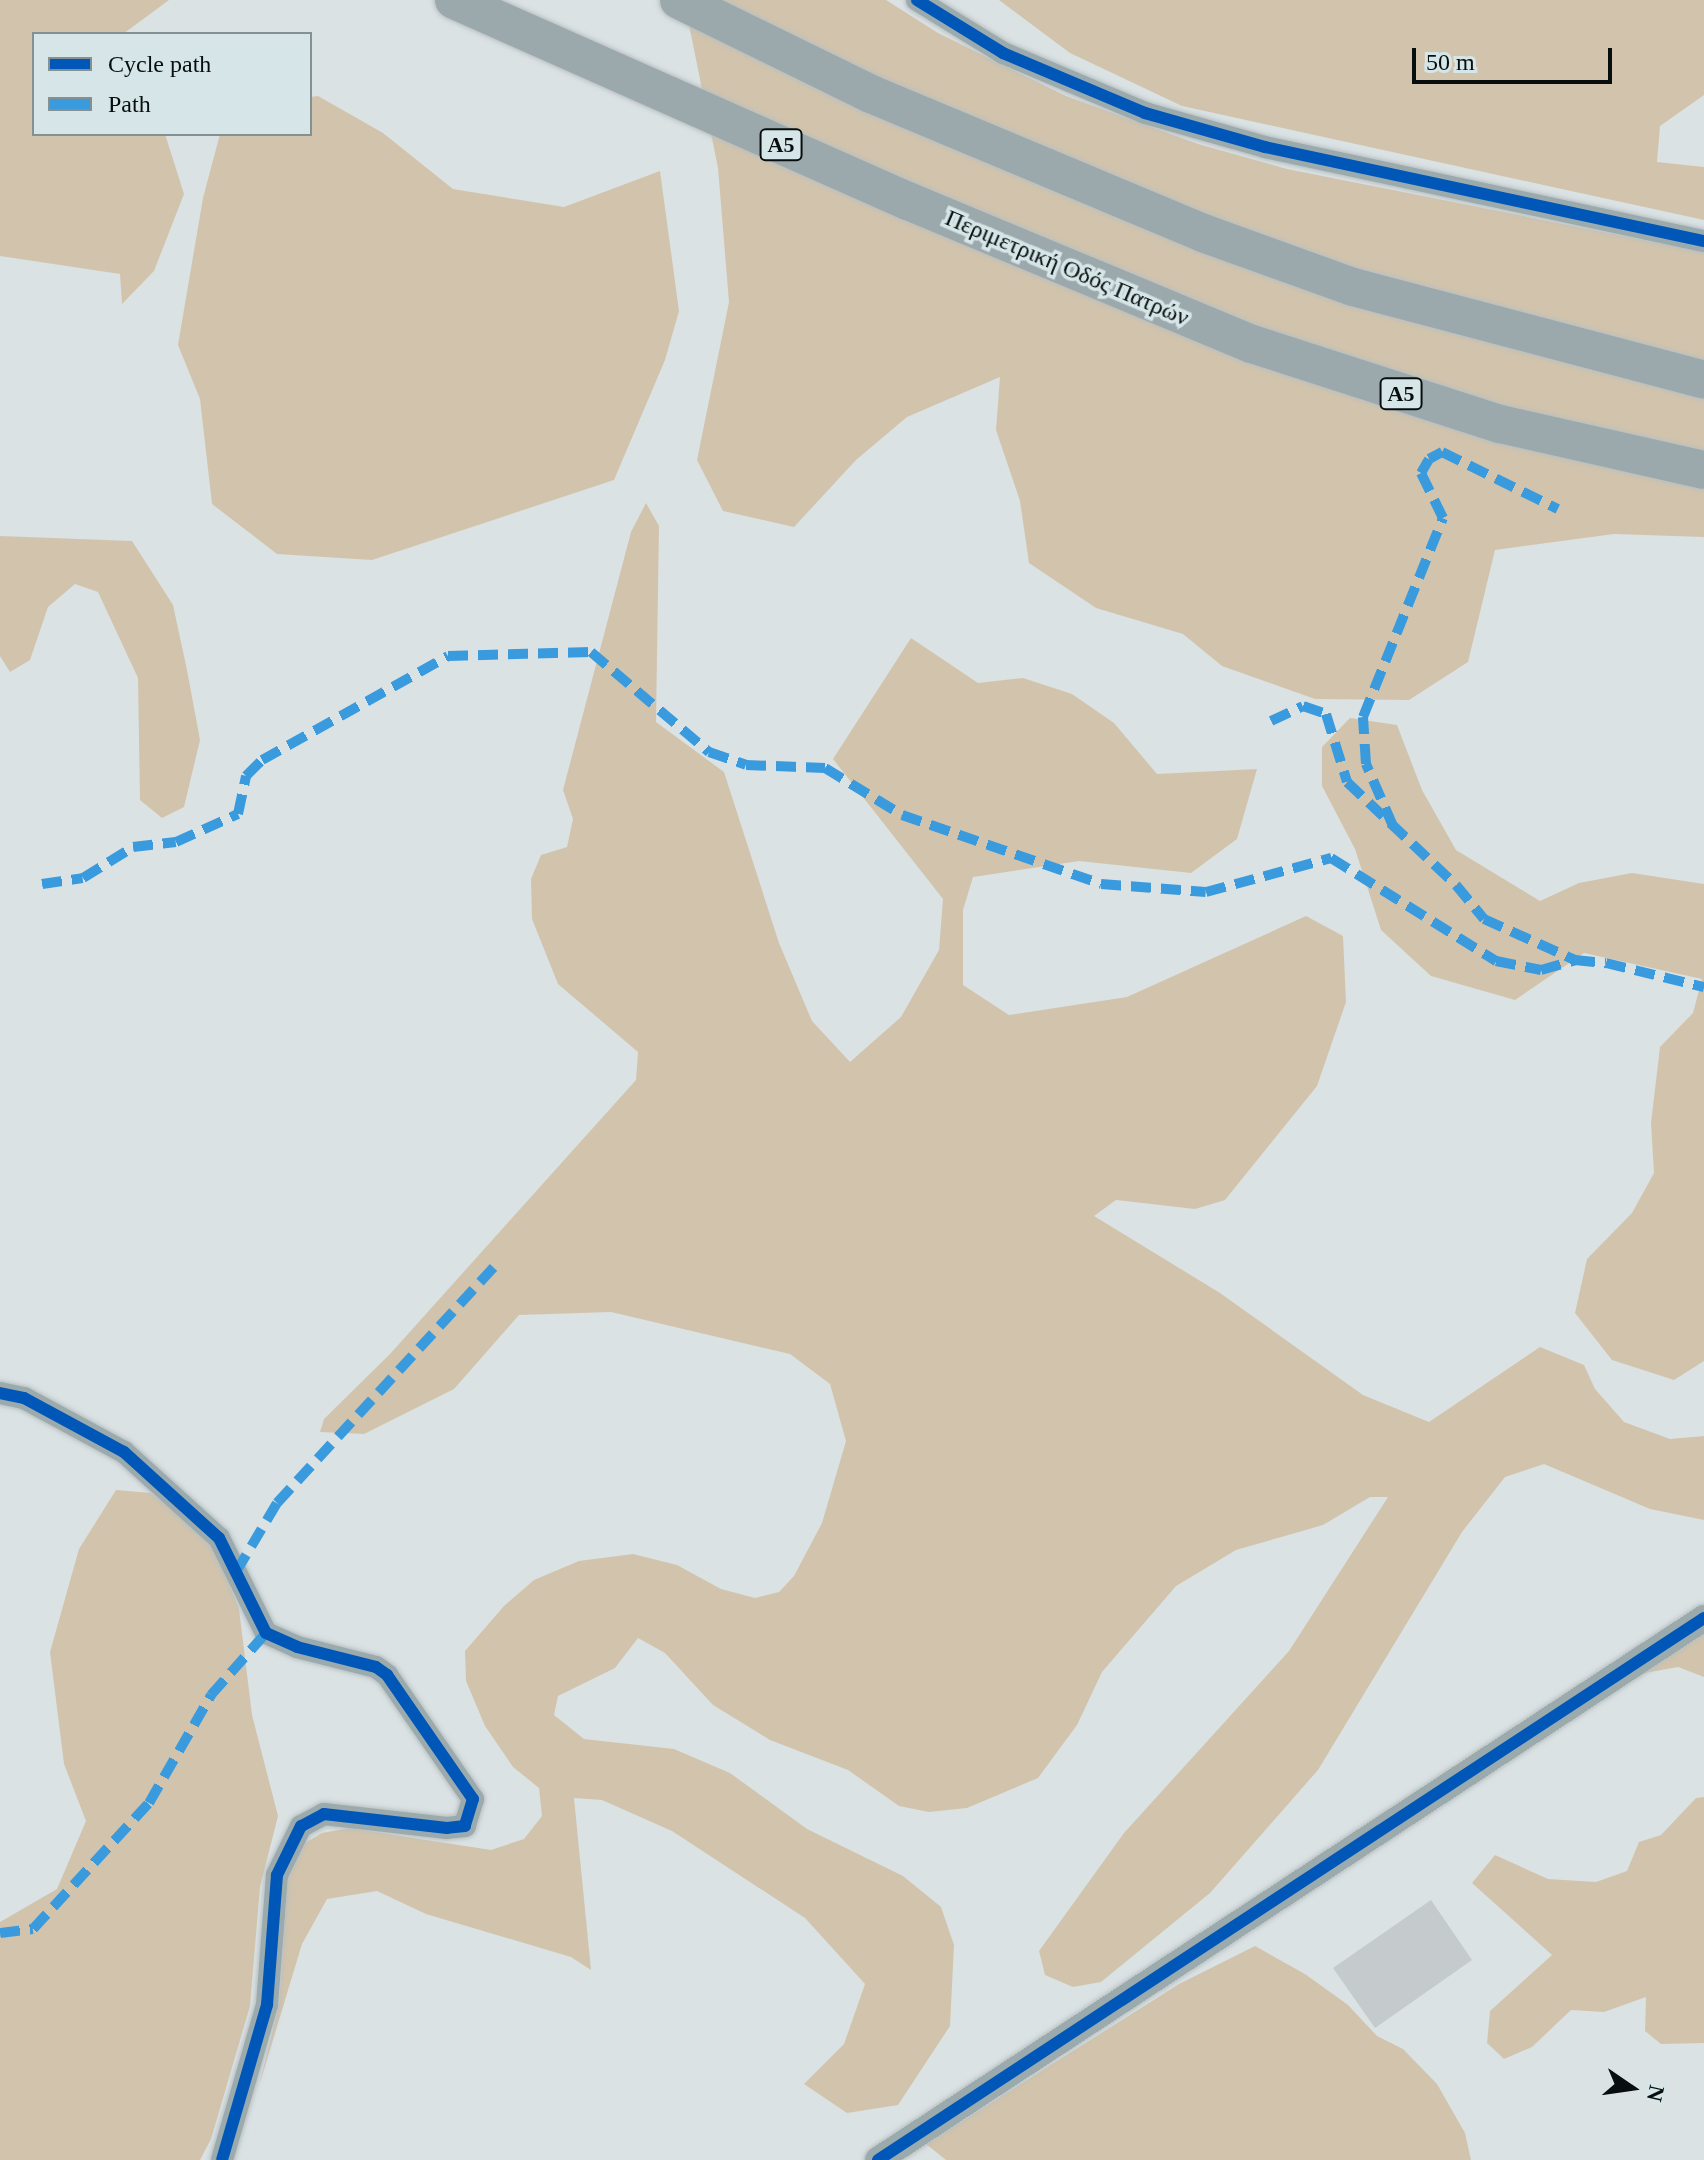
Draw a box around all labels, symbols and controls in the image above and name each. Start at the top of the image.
legend [32,32,312,136]
scale bar [1416,32,1616,82]
text: 50 m [1426,49,1475,75]
text: Cycle path [108,51,211,77]
text: Path [108,91,151,117]
road number: Α5 [759,127,803,163]
street label: Περιμετρική Οδός Πατρών [941,204,1193,332]
road number: Α5 [1379,376,1423,412]
north arrow [1592,2048,1672,2128]
text: N [1642,2083,1670,2104]

